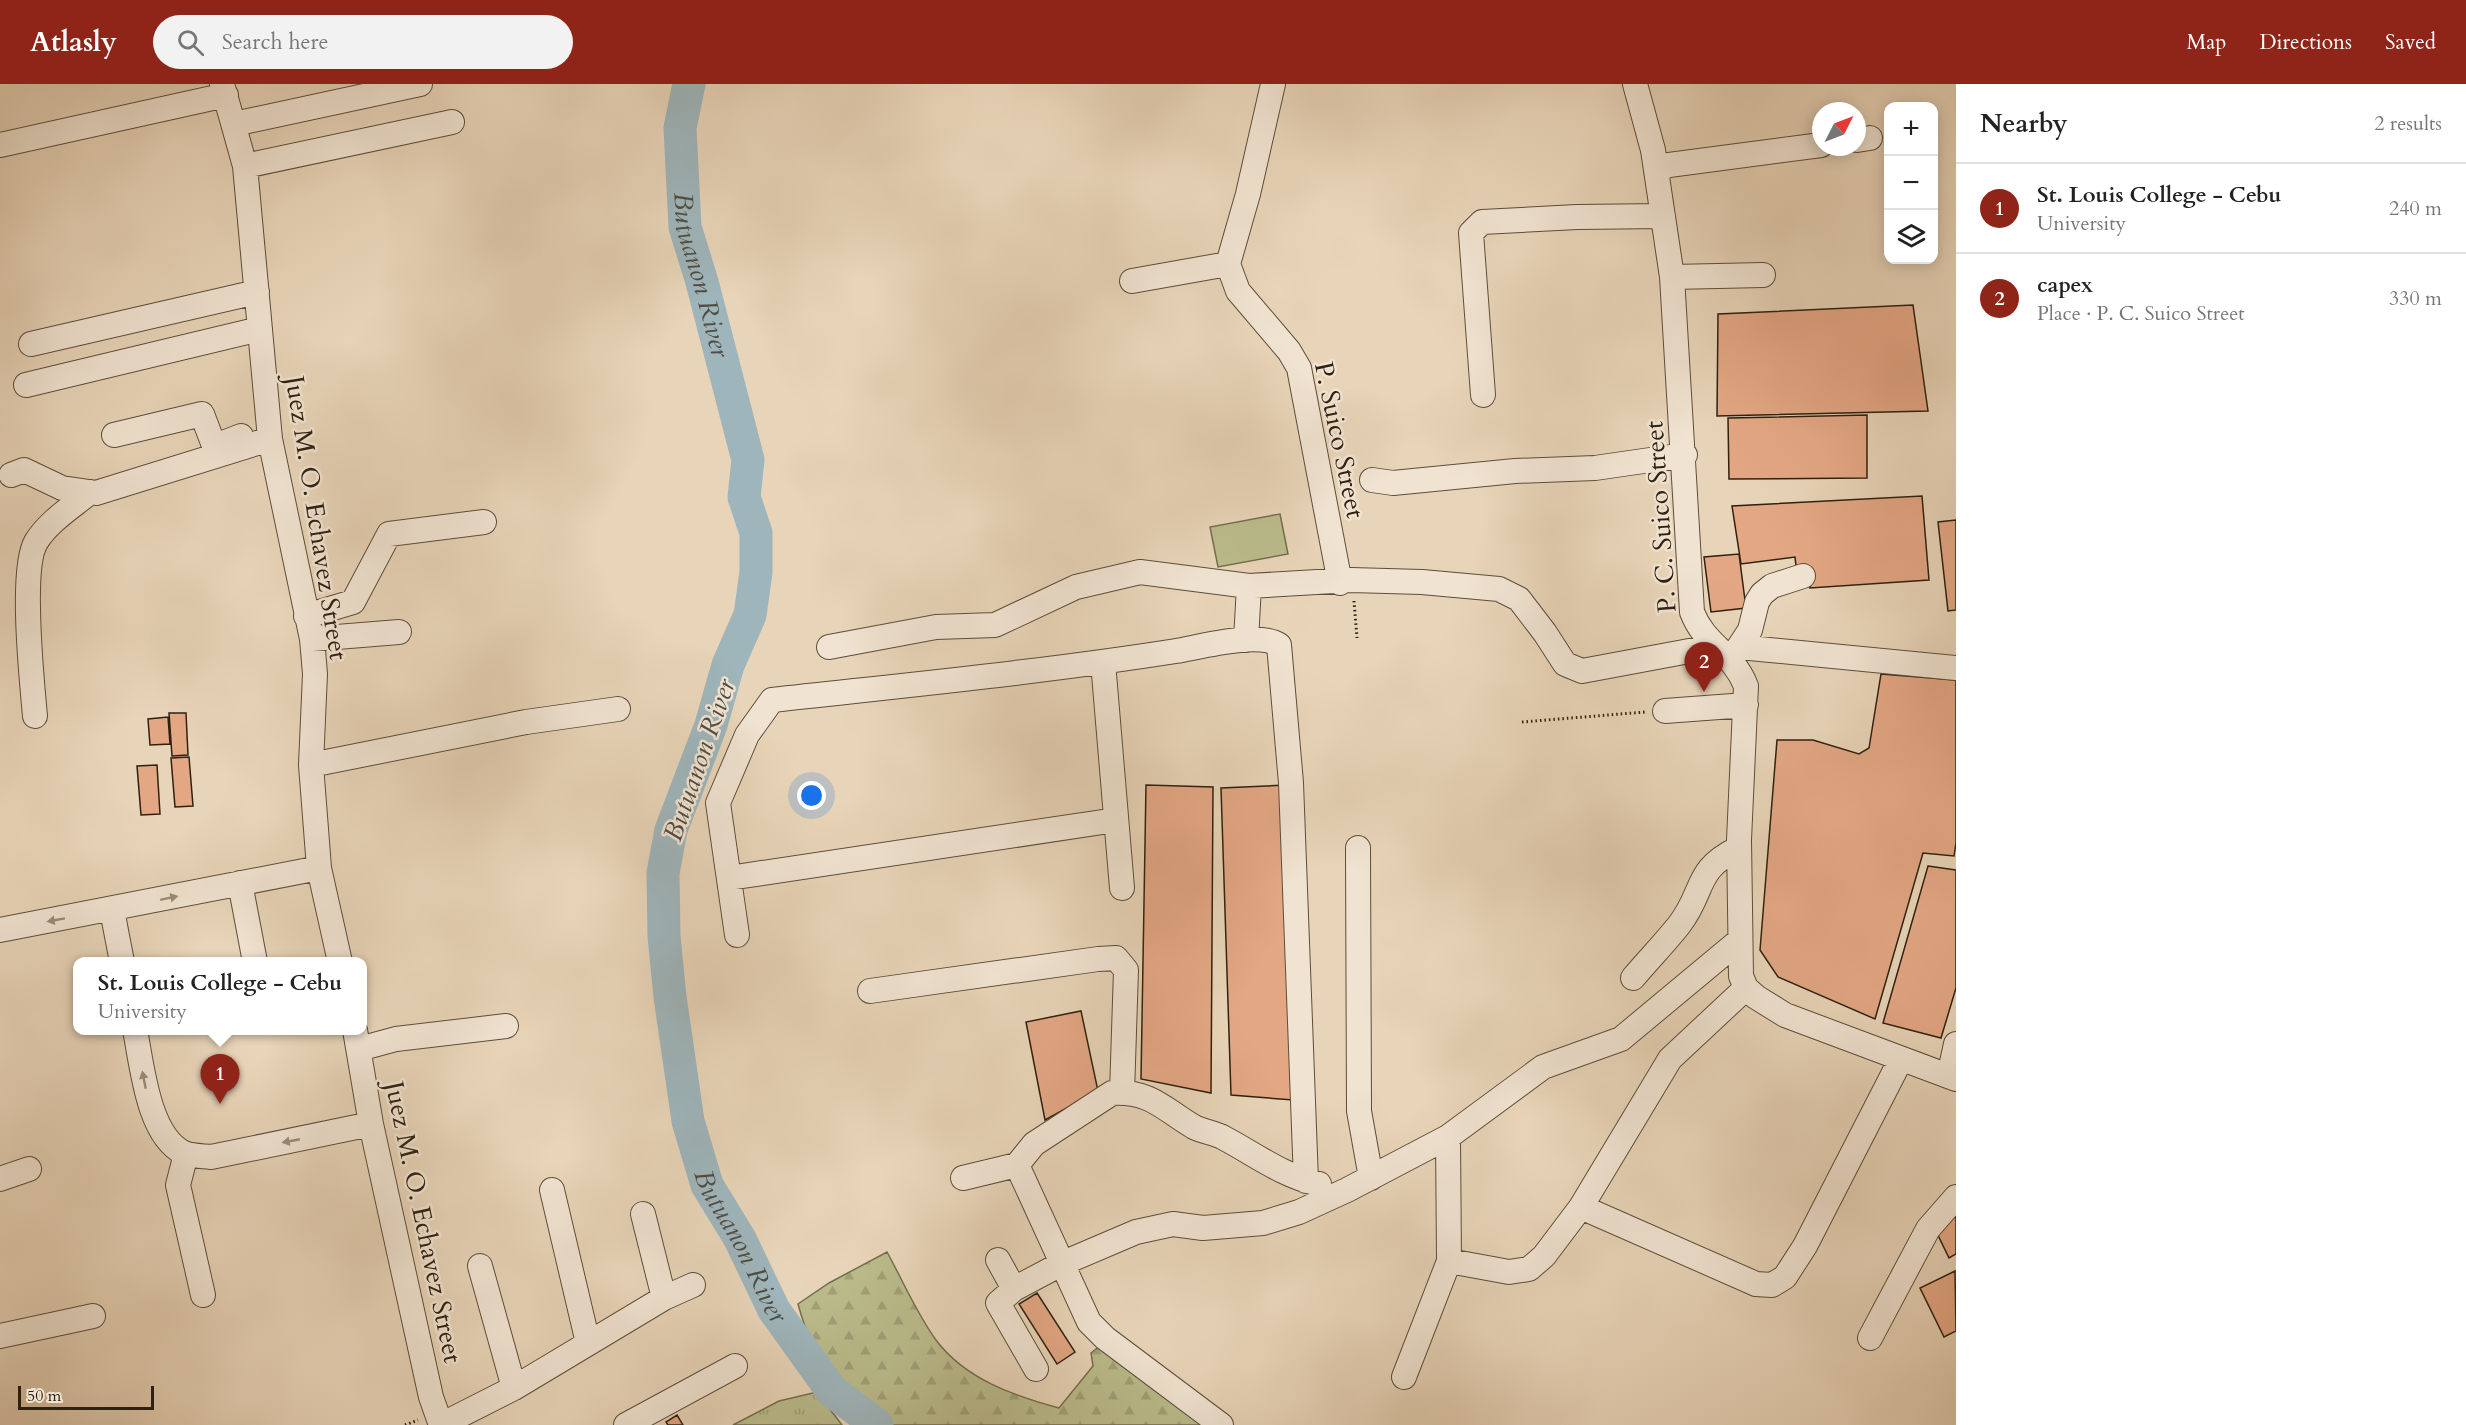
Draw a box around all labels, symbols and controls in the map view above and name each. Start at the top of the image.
search box [153,15,573,69]
text: Atlasly [30,23,117,61]
icon: search [174,26,207,59]
text: Search here [222,27,328,57]
text: Map [2186,28,2226,57]
text: Directions [2259,28,2352,57]
text: Saved [2385,28,2436,57]
north arrow [1812,102,1866,156]
map controls [1884,102,1938,264]
button: + [1884,102,1938,156]
text: Nearby [1980,106,2068,141]
text: 2 results [2374,110,2442,137]
button: − [1884,156,1938,210]
text: St. Louis College - Cebu [2037,180,2282,210]
water label: Butuanon River [664,191,739,363]
text: 1 [1994,195,2005,222]
text: 240 m [2389,195,2442,222]
button: layers [1884,210,1938,264]
text: University [2037,210,2126,237]
text: capex [2037,270,2093,300]
text: 2 [1994,285,2005,312]
text: 330 m [2389,285,2442,312]
text: Place · P. C. Suico Street [2037,300,2245,327]
street label: P. Suico Street [1306,359,1373,522]
street label: Juez M. O. Echavez Street [276,370,356,663]
street label: P. C. Suico Street [1636,420,1685,614]
pin: 2 [1684,642,1724,692]
water label: Butuanon River [654,673,745,846]
your location [797,781,826,810]
one-way arrow [160,893,179,902]
one-way arrow [46,916,65,925]
popup [73,957,367,1035]
text: St. Louis College - Cebu [98,968,342,998]
text: University [98,998,187,1025]
pin: 1 [200,1054,240,1104]
one-way arrow [139,1070,148,1089]
street label: Juez M. O. Echavez Street [376,1074,470,1366]
one-way arrow [282,1136,300,1146]
water label: Butuanon River [684,1165,796,1332]
scale bar [18,1383,154,1410]
text: 50 m [27,1385,61,1407]

